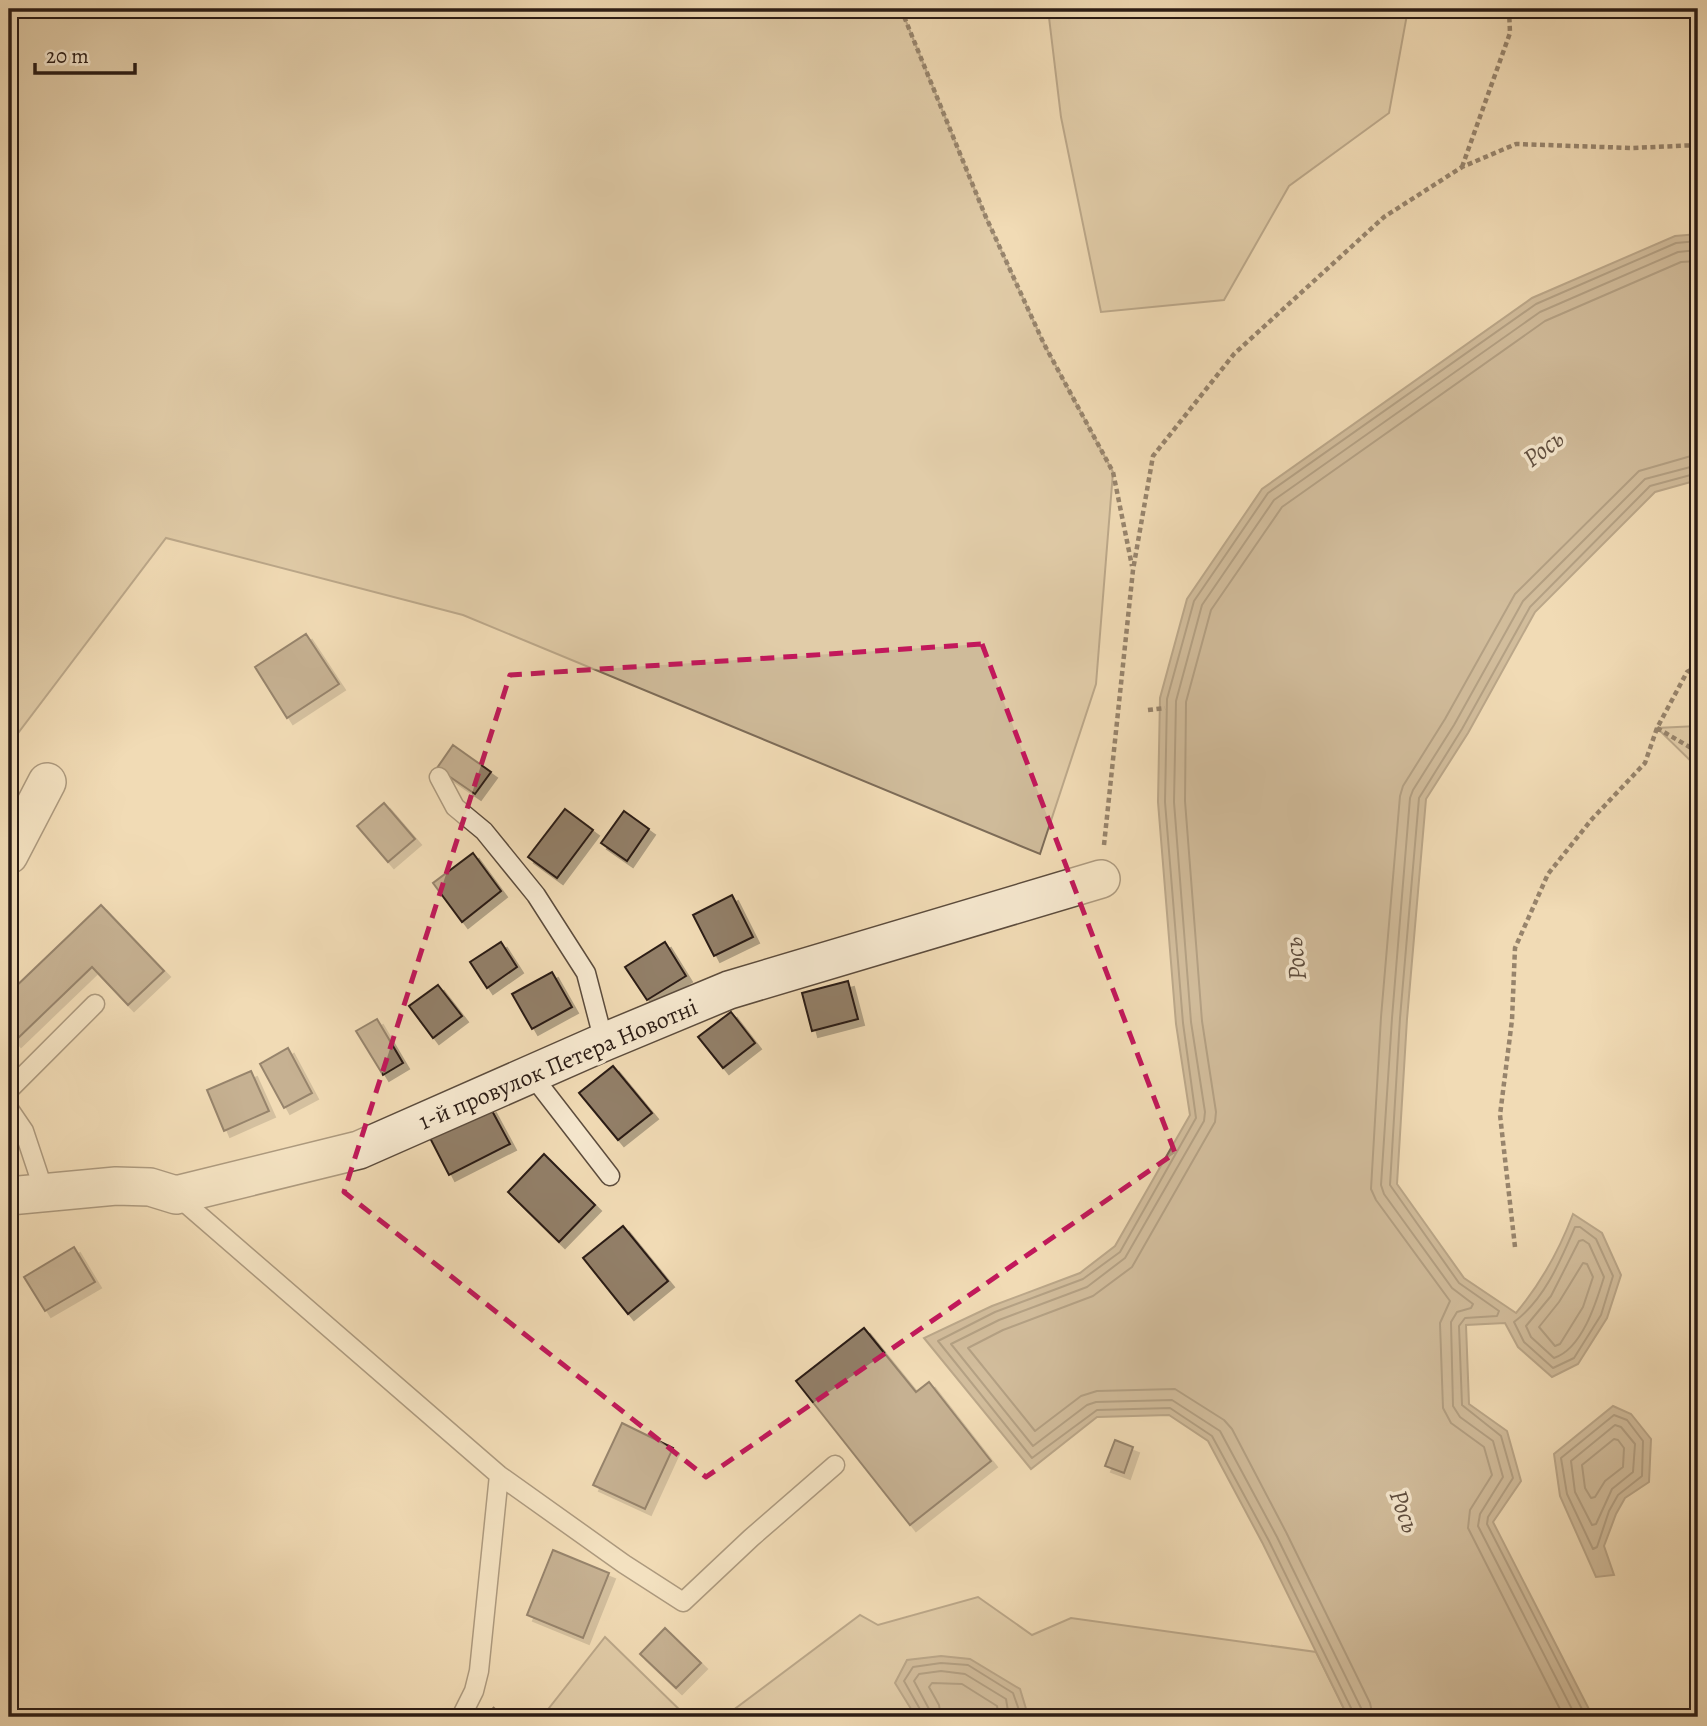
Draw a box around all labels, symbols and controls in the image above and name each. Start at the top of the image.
scale bar [35,32,135,76]
text: 20 m [46,42,89,70]
water label: Рось [1516,421,1571,475]
water label: Рось [1276,935,1315,982]
street label: 1-й провулок Петера Новотні [414,991,702,1137]
water label: Рось [1381,1485,1428,1538]

